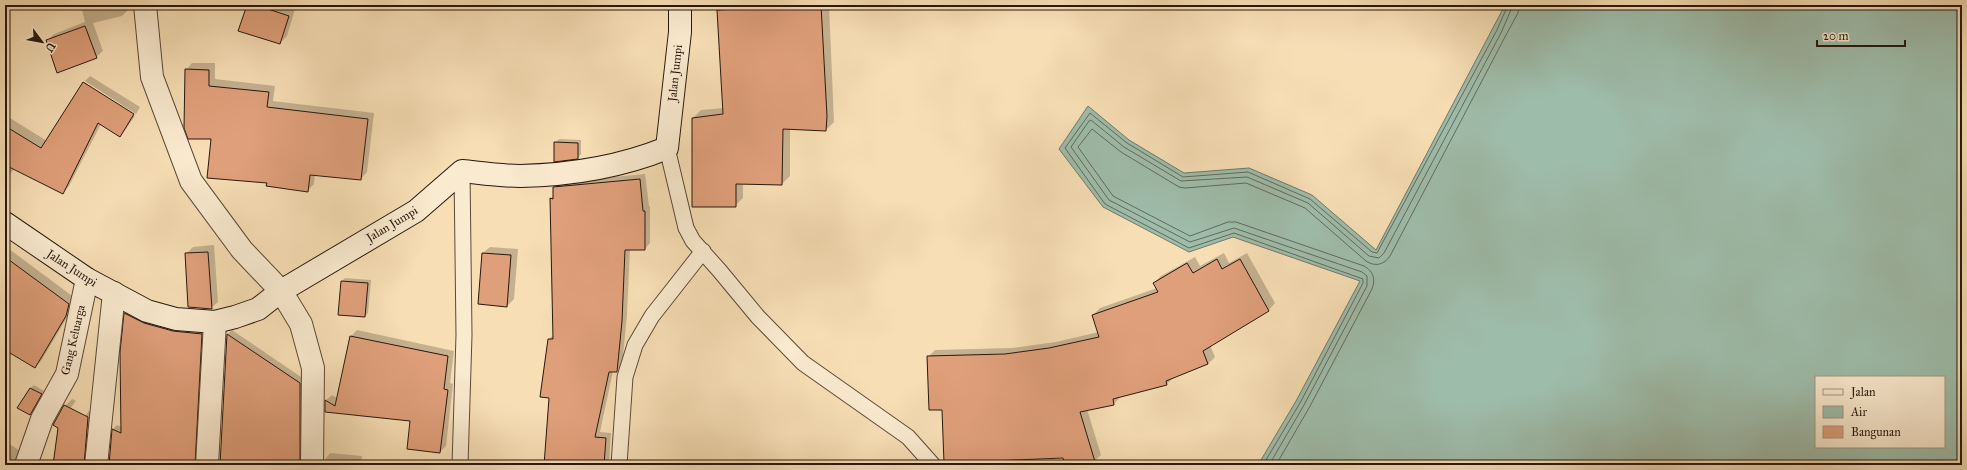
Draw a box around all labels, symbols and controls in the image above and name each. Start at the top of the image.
north arrow [22,22,62,62]
scale bar [1817,22,1905,48]
text: 20 m [1823,29,1849,43]
text: U [42,40,58,54]
street label: Jalan Jumpi [665,43,686,104]
street label: Jalan Jumpi [362,203,421,247]
street label: Jalan Jumpi [42,245,100,291]
street label: Gang Keluarga [58,303,89,377]
legend [1815,376,1945,448]
text: Jalan [1849,385,1876,400]
text: Air [1850,405,1867,419]
text: Bangunan [1851,425,1901,440]

